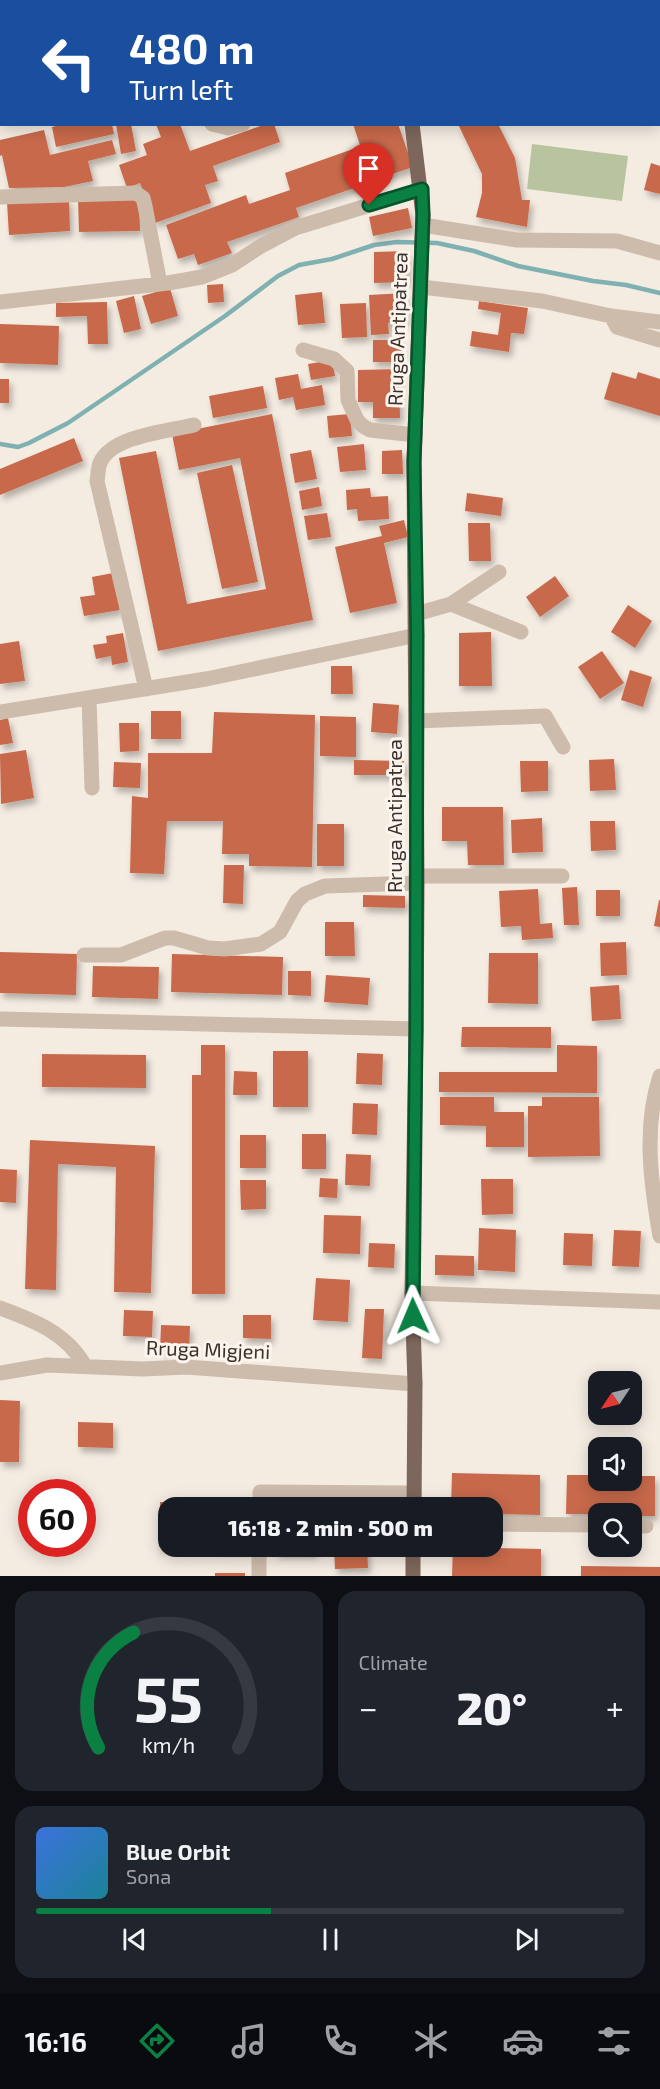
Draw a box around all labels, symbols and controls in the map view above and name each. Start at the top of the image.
text: 480 m [129,22,255,72]
icon: left [30,24,108,102]
text: Turn left [129,73,233,105]
pin [343,143,394,205]
icon: arrive [352,152,385,185]
street label: Rruga Antipatrea [382,252,412,406]
street label: Rruga Antipatrea [382,739,406,893]
position arrow [381,1284,445,1348]
street label: Rruga Migjeni [146,1335,271,1363]
north arrow [588,1371,642,1425]
map controls [588,1371,642,1557]
button: sound [588,1437,642,1491]
speed limit sign: 60 [18,1479,96,1557]
button: search [588,1503,642,1557]
text: 16:18 · 2 min · 500 m [228,1514,433,1540]
text: Climate [359,1650,428,1674]
text: 55 [134,1660,203,1735]
text: 20° [456,1680,527,1734]
text: − [359,1687,378,1727]
text: + [606,1687,624,1727]
text: km/h [142,1732,195,1757]
text: Blue Orbit [126,1838,230,1864]
text: Sona [126,1864,171,1888]
icon: previous [118,1923,151,1956]
icon: pause [314,1923,347,1956]
icon: next [510,1923,543,1956]
icon: directions [136,2020,178,2062]
icon: music [228,2020,270,2062]
icon: phone [319,2020,361,2062]
icon: climate [410,2020,452,2062]
icon: car [502,2020,544,2062]
icon: filters [593,2020,635,2062]
text: 16:16 [25,2025,87,2057]

